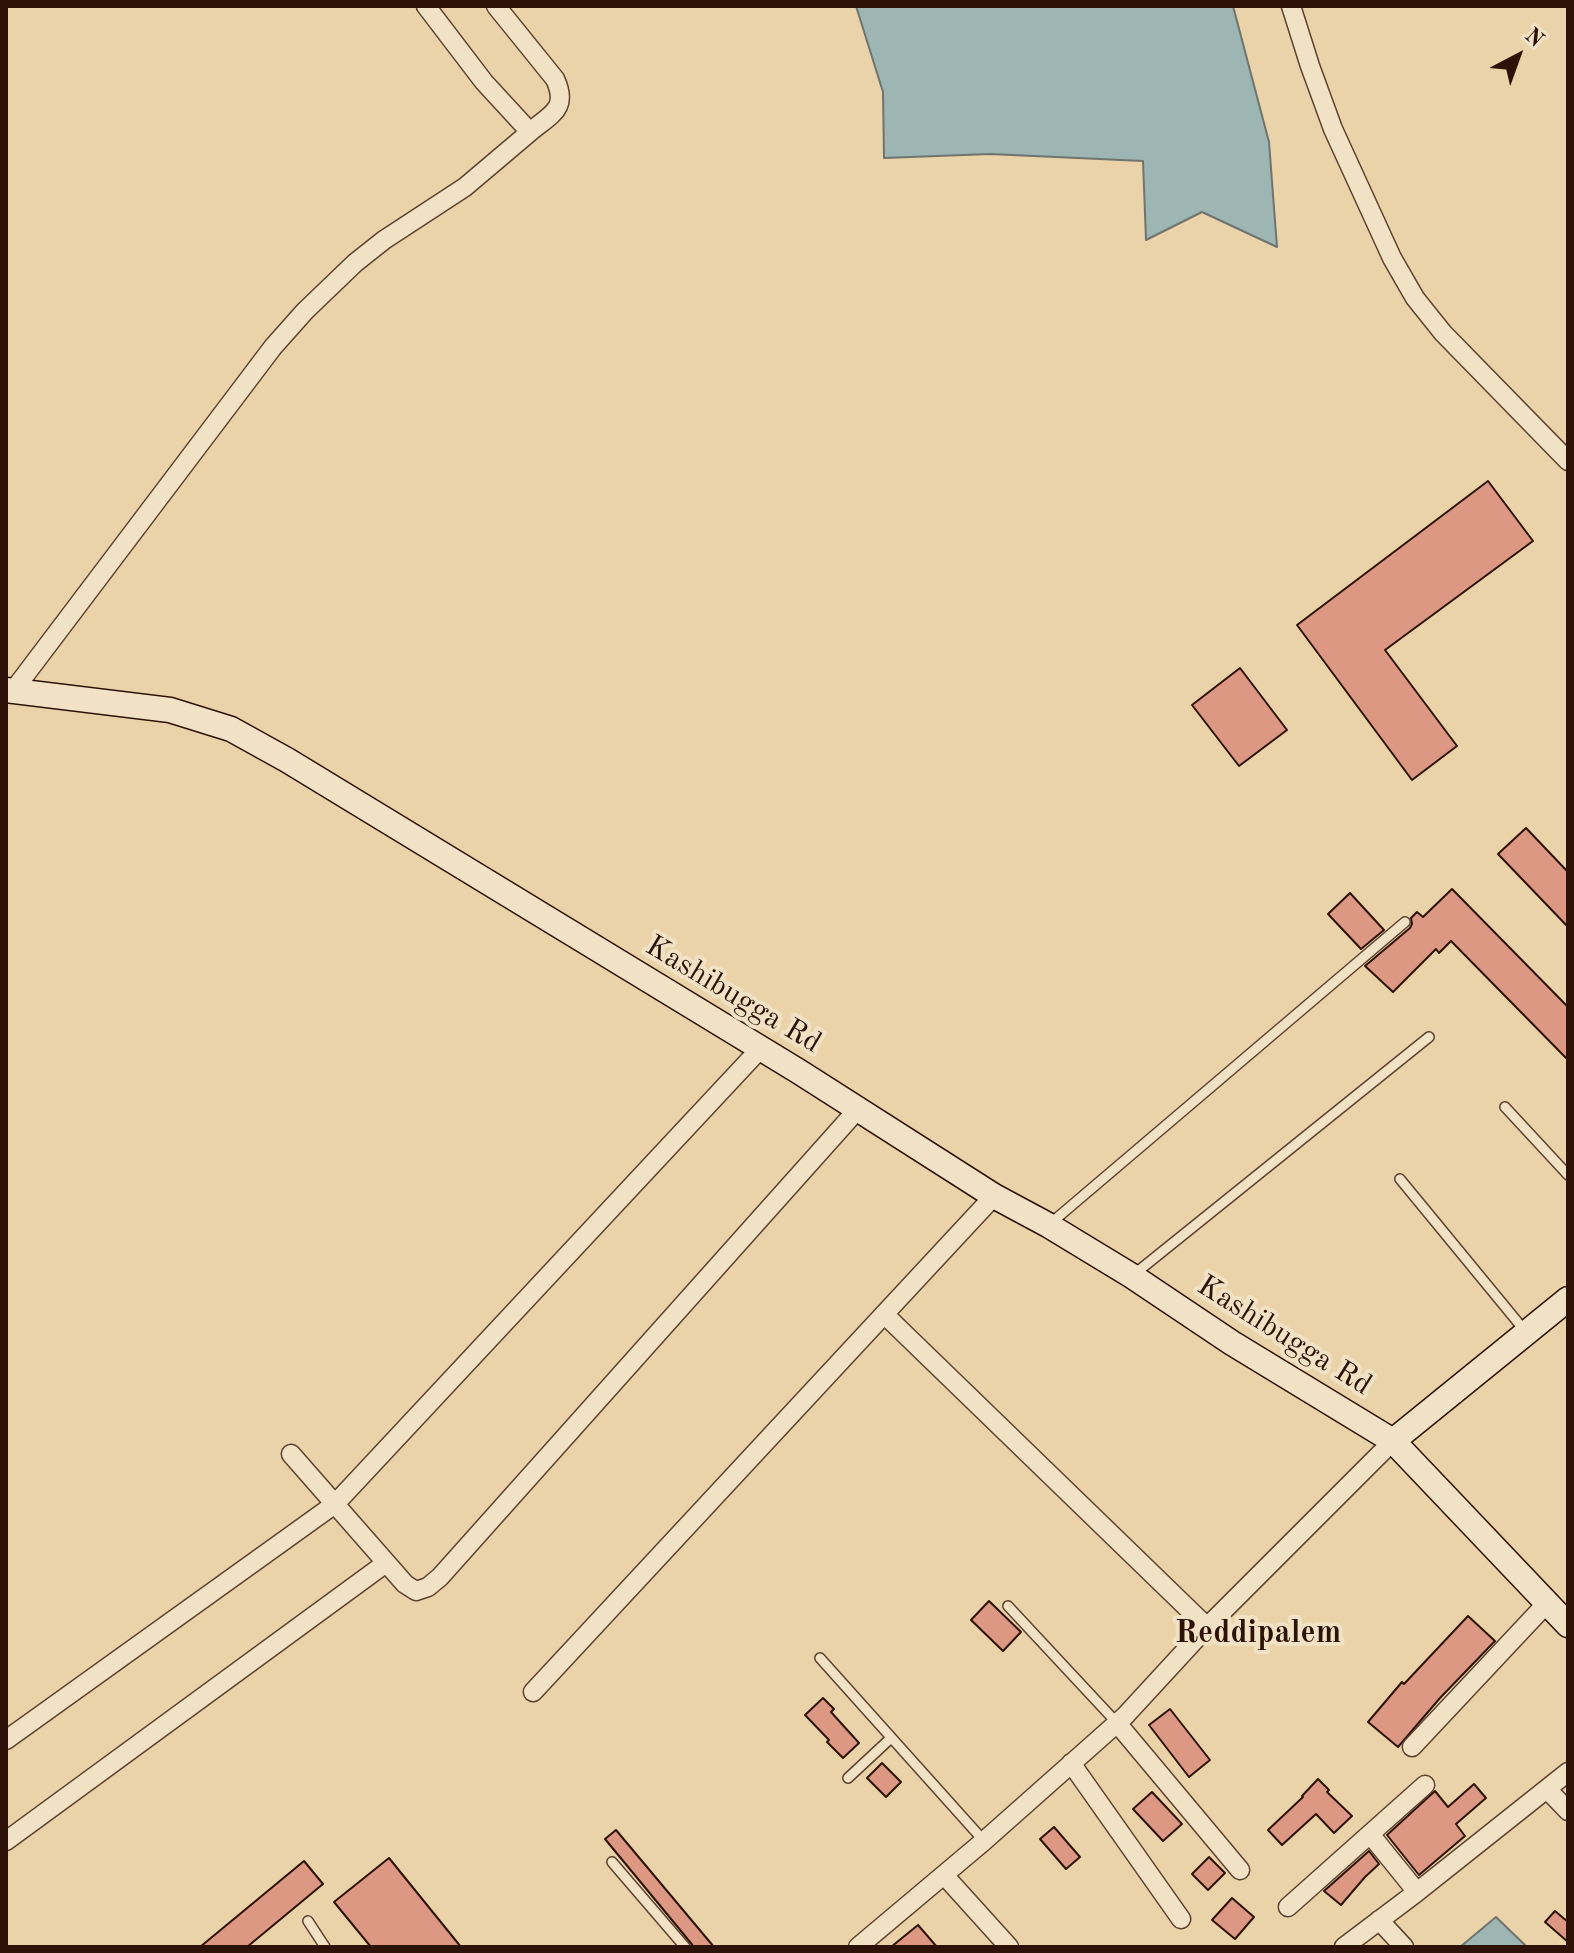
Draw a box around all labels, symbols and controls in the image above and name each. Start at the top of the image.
north arrow [1478,16,1558,96]
text: N [1520,24,1547,52]
street label: Kashibugga Rd [638,928,828,1062]
street label: Kashibugga Rd [1190,1268,1378,1404]
district label: Reddipalem [1175,1615,1341,1653]

